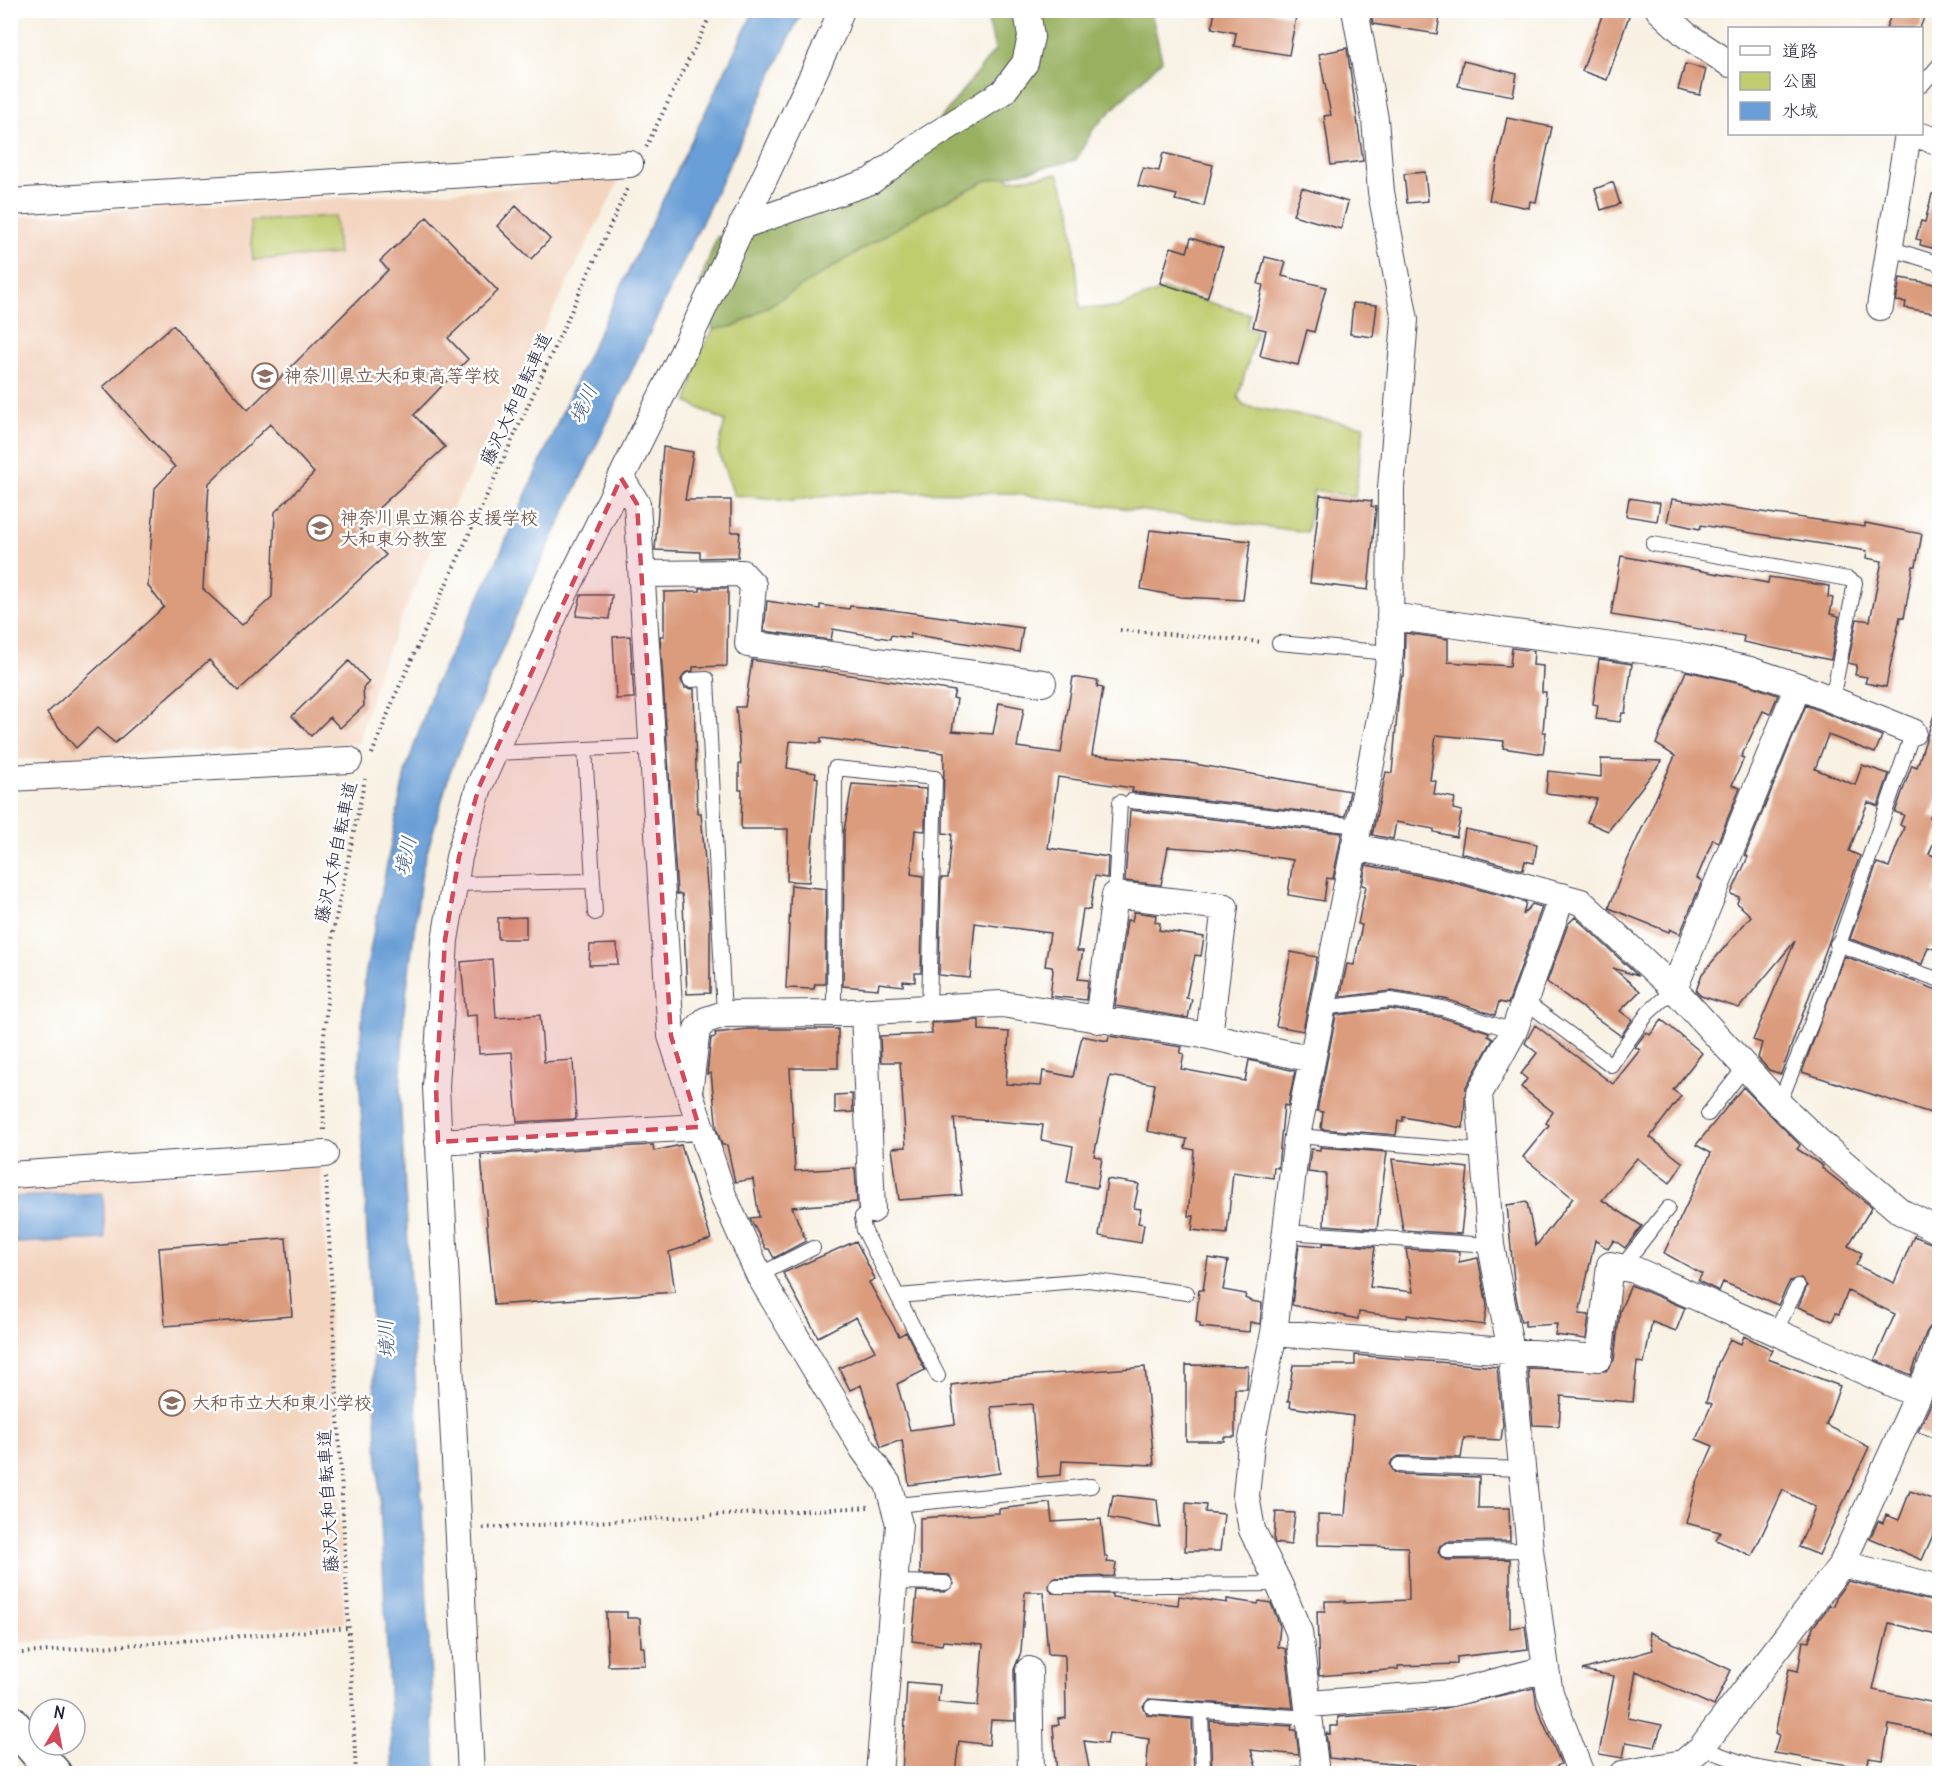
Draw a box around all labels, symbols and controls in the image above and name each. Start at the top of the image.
legend [1728,27,1923,135]
text: 道路 [1782,39,1818,62]
text: 公園 [1782,69,1818,92]
text: 水域 [1782,99,1818,122]
street label: 藤沢大和自転車道 [475,329,556,469]
school or university icon: 神奈川県立大和東高等学校 [250,361,280,391]
place label: 神奈川県立大和東高等学校 [284,364,500,387]
water label: 境川 [563,380,602,427]
place label: 神奈川県立瀬谷支援学校 大和東分教室 [340,506,538,550]
school or university icon: 神奈川県立瀬谷支援学校 大和東分教室 [305,513,335,543]
street label: 藤沢大和自転車道 [309,779,362,925]
water label: 境川 [388,834,421,878]
water label: 境川 [372,1318,399,1360]
school or university icon: 大和市立大和東小学校 [157,1388,187,1418]
place label: 大和市立大和東小学校 [192,1391,372,1414]
street label: 藤沢大和自転車道 [312,1429,343,1574]
north arrow [27,1697,87,1757]
text: N [52,1701,67,1723]

